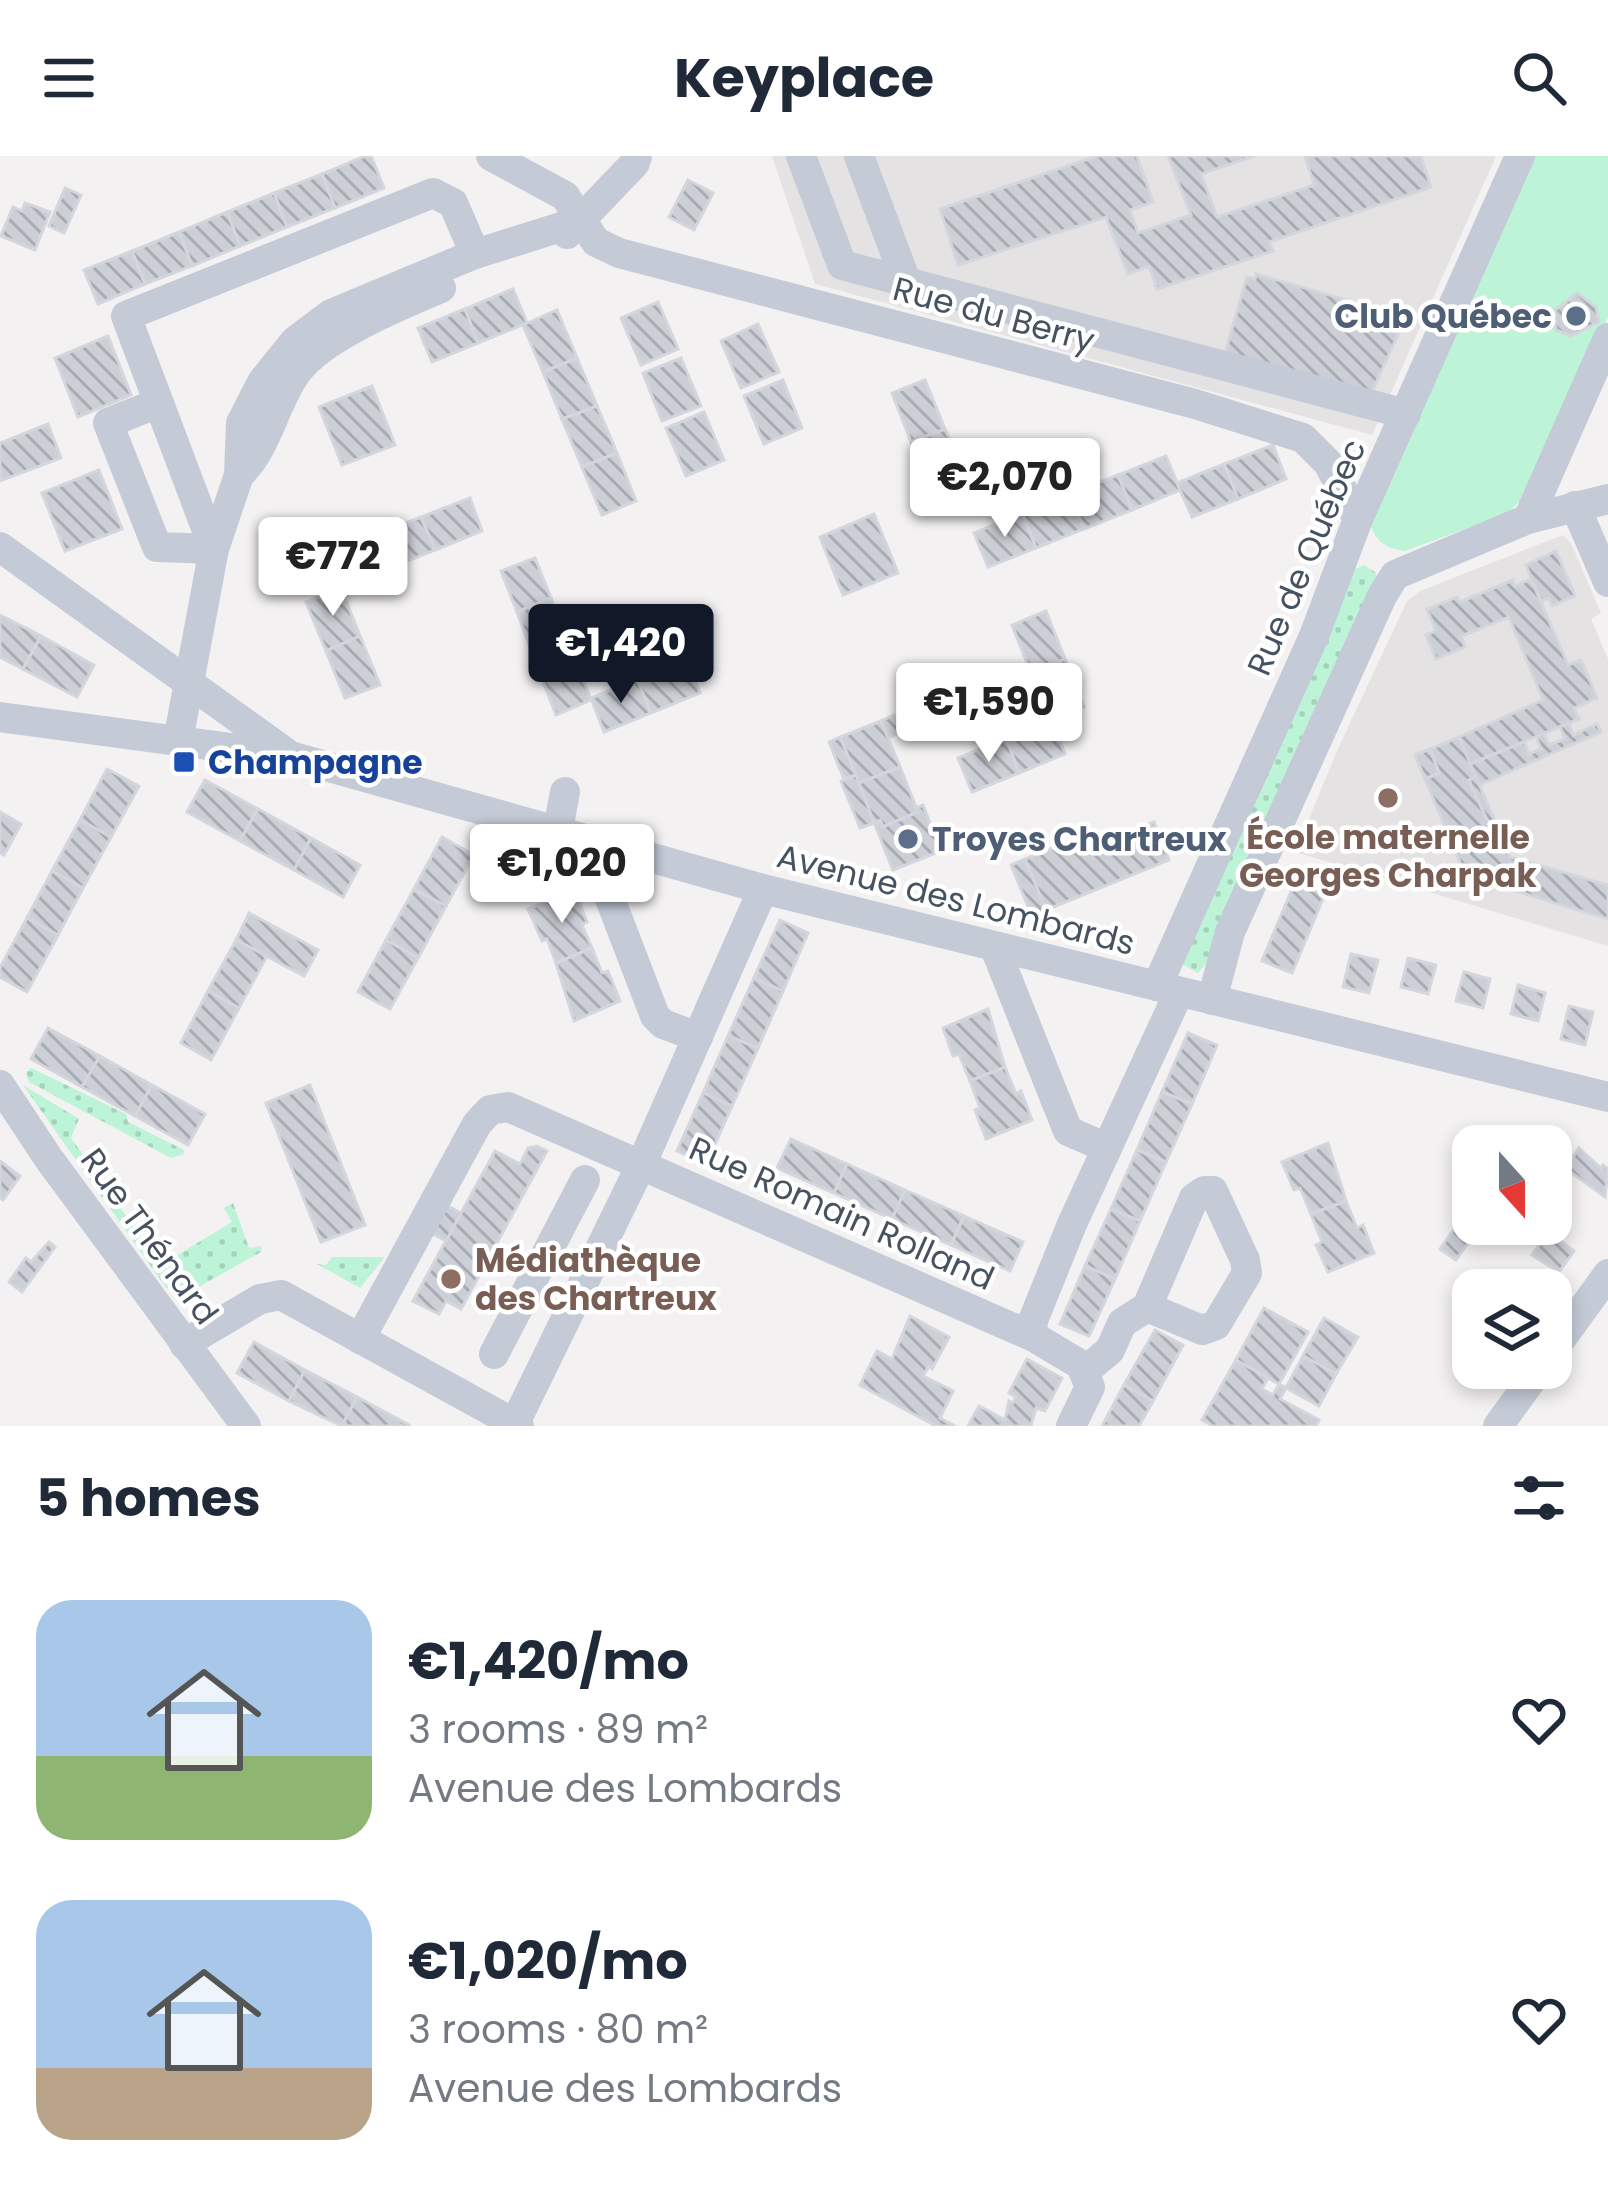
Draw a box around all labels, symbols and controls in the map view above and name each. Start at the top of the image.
text: Keyplace [674,40,934,116]
icon: menu [36,45,102,111]
icon: search [1506,45,1572,111]
street label: Rue du Berry [888,265,1100,364]
place label: Club Québec [1334,293,1552,340]
marker: Club Québec [1563,303,1589,329]
street label: Rue de Québec [1236,432,1377,683]
pin: €2,070 [907,438,1103,540]
text: €2,070 [937,449,1073,504]
pin: €772 [262,517,404,619]
text: €772 [285,528,381,583]
pin: €1,420 [523,604,719,706]
text: €1,420 [555,615,687,670]
pin: €1,590 [891,663,1087,765]
text: €1,590 [923,674,1055,729]
place label: Champagne [208,739,423,786]
marker: Champagne [171,749,197,775]
marker: École maternelle Georges Charpak [1375,785,1401,811]
place label: École maternelle Georges Charpak [1239,814,1538,899]
place label: Troyes Chartreux [932,816,1227,863]
pin: €1,020 [464,824,660,926]
marker: Troyes Chartreux [895,826,921,852]
street label: Avenue des Lombards [772,832,1140,967]
text: €1,020 [497,835,627,890]
street label: Rue Romain Rolland [682,1125,1002,1302]
north arrow [1452,1125,1572,1245]
map controls [1452,1125,1572,1389]
street label: Rue Thénard [69,1138,230,1334]
place label: Médiathèque des Chartreux [475,1237,717,1322]
marker: Médiathèque des Chartreux [438,1266,464,1292]
button: layers [1452,1269,1572,1389]
text: 5 homes [36,1462,261,1534]
icon: filters [1506,1465,1572,1531]
text: €1,420/mo [408,1625,689,1697]
icon: home [132,1648,276,1792]
icon: heart [1506,1687,1572,1753]
text: 3 rooms · 89 m² [408,1702,708,1757]
text: Avenue des Lombards [408,1761,842,1816]
text: €1,020/mo [408,1925,688,1997]
icon: home [132,1948,276,2092]
icon: heart [1506,1987,1572,2053]
text: 3 rooms · 80 m² [408,2002,708,2057]
text: Avenue des Lombards [408,2061,842,2116]

